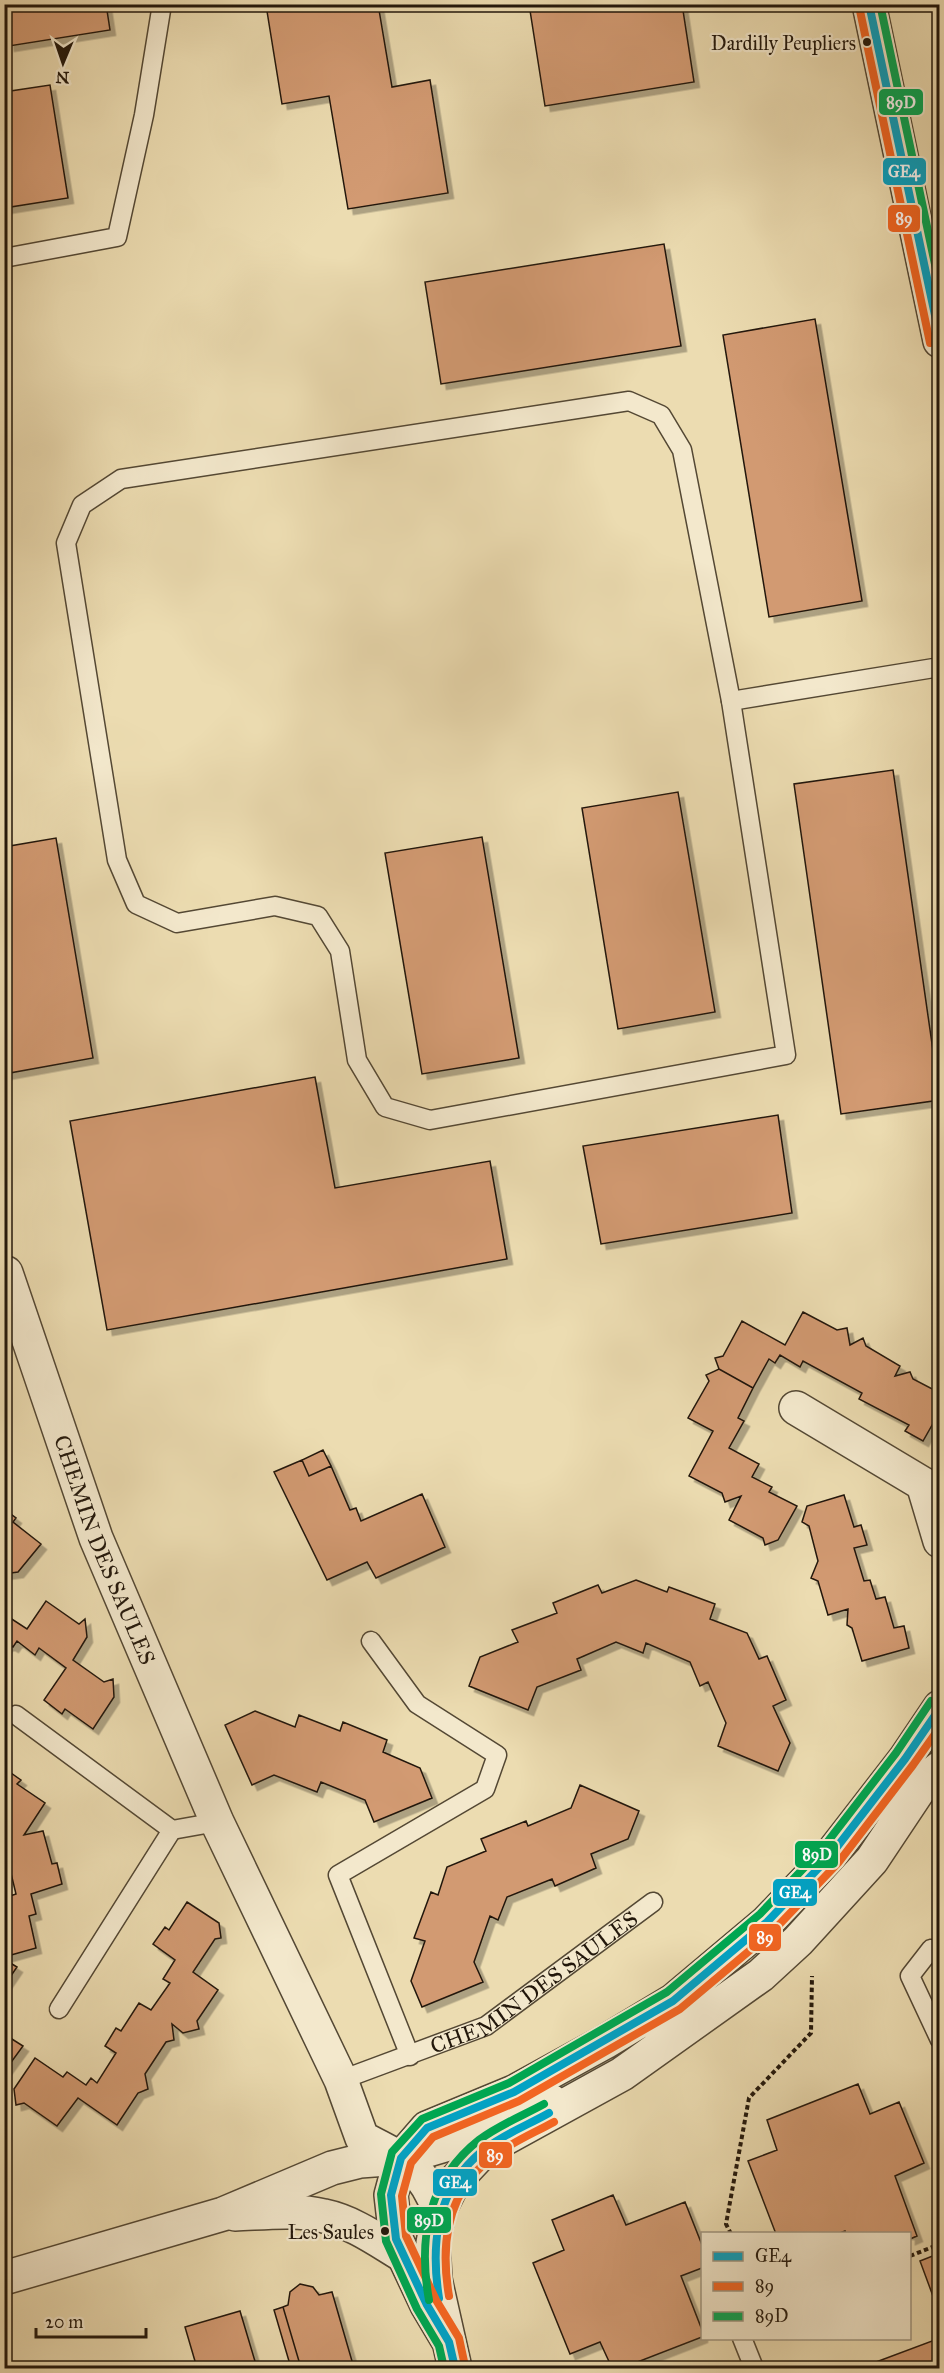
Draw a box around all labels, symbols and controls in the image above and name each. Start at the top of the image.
place label: Dardilly Peupliers [711,31,856,55]
north arrow [33,33,93,93]
marker: Dardilly Peupliers [861,36,873,48]
text: N [55,68,70,87]
line badge: 89D [878,88,924,116]
text: 89D [886,93,916,113]
line badge: GE4 [882,157,927,186]
text: GE4 [888,162,921,182]
line badge: 89 [887,204,921,233]
text: 89 [895,209,913,229]
street label: CHEMIN DES SAULES [48,1432,161,1669]
line badge: 89D [794,1840,839,1869]
text: 89D [802,1845,832,1865]
line badge: GE4 [772,1878,818,1907]
text: GE4 [779,1883,812,1903]
street label: CHEMIN DES SAULES [426,1905,643,2060]
line badge: 89 [748,1923,782,1952]
text: 89 [756,1928,774,1948]
line badge: 89 [478,2141,513,2169]
text: 89 [486,2146,504,2166]
line badge: GE4 [432,2168,478,2197]
text: GE4 [439,2173,472,2193]
line badge: 89D [406,2206,452,2234]
text: 89D [414,2211,444,2231]
place label: Les Saules [288,2220,374,2244]
marker: Les Saules [379,2225,391,2237]
legend [701,2232,911,2340]
text: GE4 [755,2245,792,2267]
text: 89 [755,2275,774,2297]
scale bar [36,2301,146,2339]
text: 89D [755,2305,788,2327]
text: 20 m [45,2311,83,2333]

